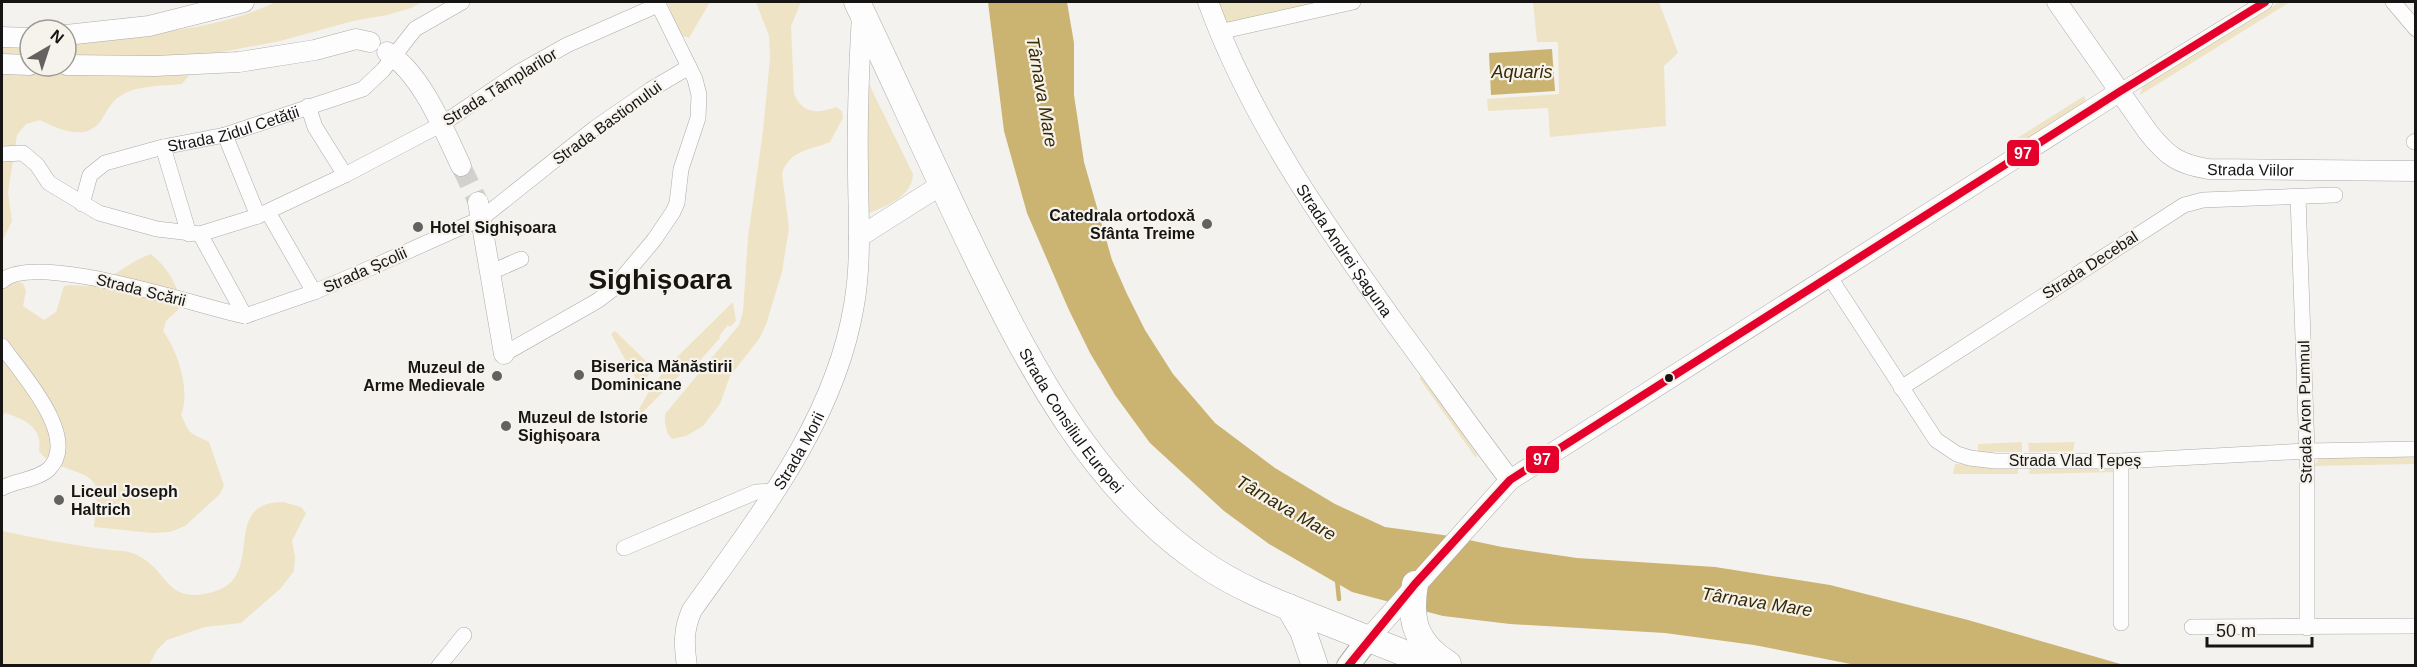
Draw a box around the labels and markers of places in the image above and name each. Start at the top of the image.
place label: Catedrala ortodoxă Sfânta Treime [1049,207,1195,242]
marker: Catedrala ortodoxă Sfânta Treime [1200,217,1214,231]
place label: Hotel Sighișoara [430,219,556,236]
marker: Hotel Sighișoara [411,220,425,234]
place label: Biserica Mănăstirii Dominicane [591,358,732,393]
place label: Muzeul de Arme Medievale [363,359,485,394]
marker: Biserica Mănăstirii Dominicane [572,368,586,382]
marker: Muzeul de Arme Medievale [490,369,504,383]
unlabelled marker [1663,372,1675,384]
place label: Muzeul de Istorie Sighișoara [518,409,648,444]
marker: Muzeul de Istorie Sighișoara [499,419,513,433]
place label: Liceul Joseph Haltrich [71,483,178,518]
marker: Liceul Joseph Haltrich [52,493,66,507]

